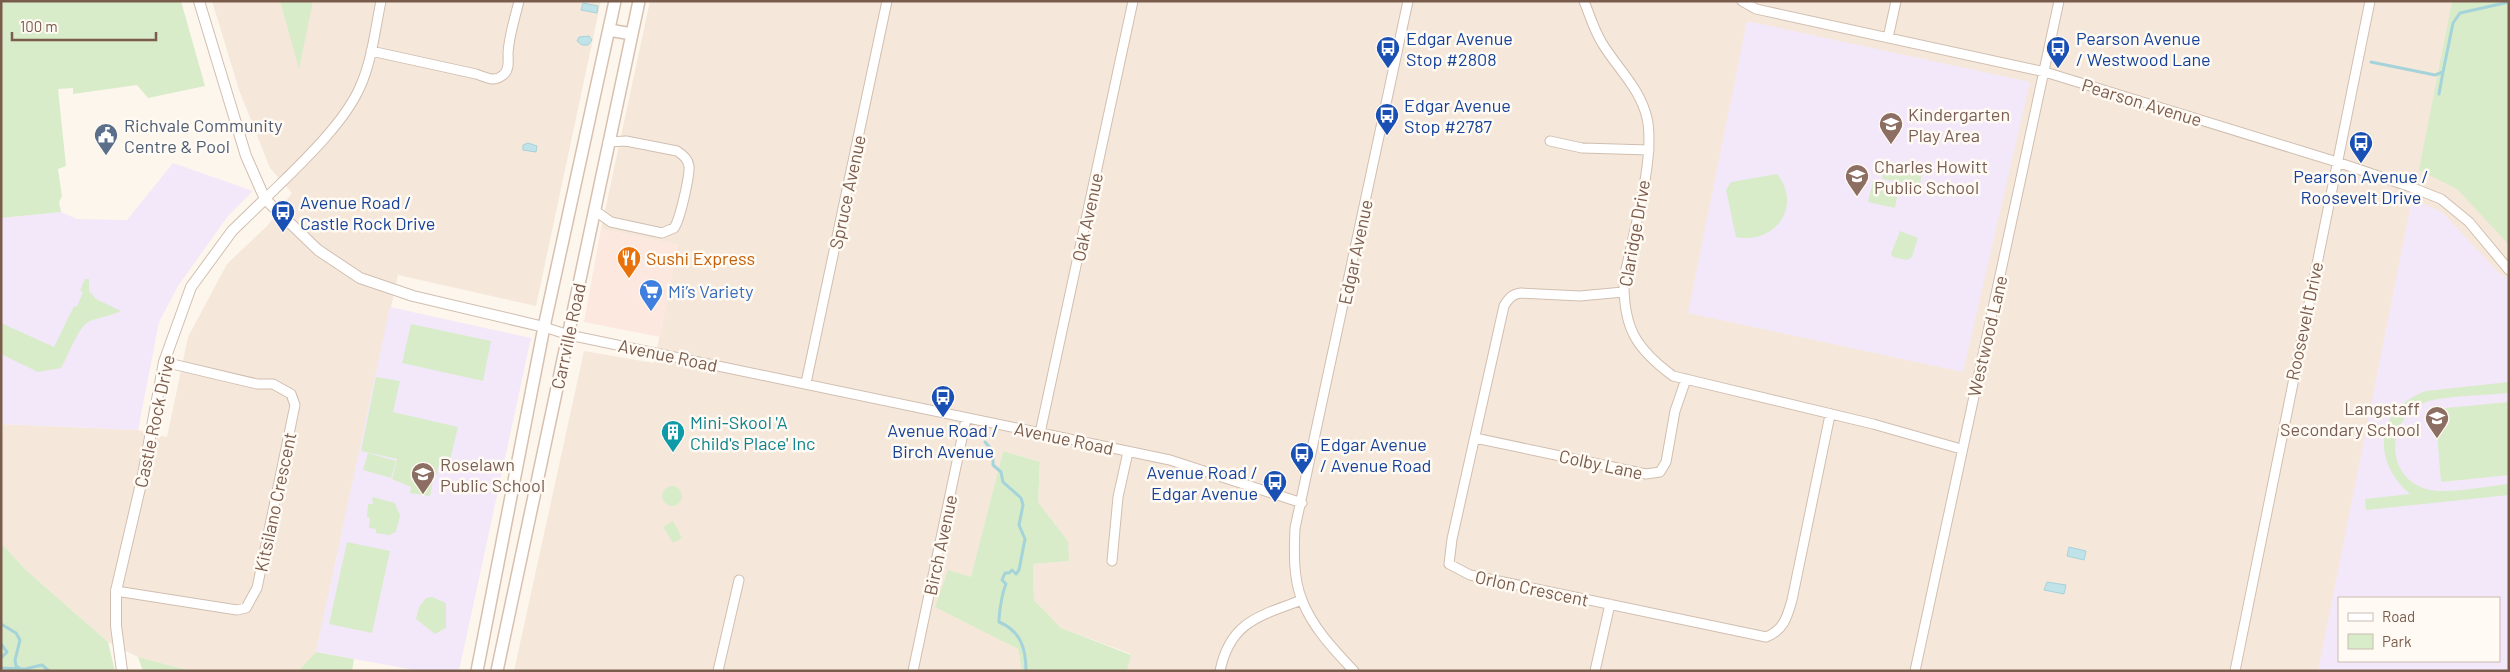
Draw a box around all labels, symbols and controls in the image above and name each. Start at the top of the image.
scale bar [12,10,156,42]
text: 100 m [20,17,58,35]
place label: Edgar Avenue Stop #2808 [1406,27,1513,70]
place label: Pearson Avenue / Westwood Lane [2076,27,2211,70]
bus stop icon: Edgar Avenue Stop #2808 [1375,35,1401,69]
bus stop icon: Pearson Avenue / Westwood Lane [2045,35,2071,69]
street label: Pearson Avenue [2079,73,2205,131]
place label: Edgar Avenue Stop #2787 [1404,94,1511,137]
bus stop icon: Edgar Avenue Stop #2787 [1374,102,1400,136]
place label: Kindergarten Play Area [1908,103,2010,146]
school or university icon: Kindergarten Play Area [1878,111,1904,145]
place label: Richvale Community Centre & Pool [124,114,283,157]
public building icon: Richvale Community Centre & Pool [93,122,119,156]
bus stop icon: Pearson Avenue / Roosevelt Drive [2348,130,2374,164]
street label: Spruce Avenue [824,133,870,251]
place label: Charles Howitt Public School [1874,155,1988,198]
school or university icon: Charles Howitt Public School [1844,163,1870,197]
place label: Pearson Avenue / Roosevelt Drive [2293,165,2429,208]
street label: Oak Avenue [1067,171,1107,263]
street label: Claridge Drive [1614,178,1654,288]
place label: Avenue Road / Castle Rock Drive [300,191,435,234]
street label: Edgar Avenue [1333,197,1377,307]
bus stop icon: Avenue Road / Castle Rock Drive [270,199,296,233]
restaurant icon: Sushi Express [616,245,642,279]
place label: Sushi Express [646,247,755,269]
street label: Roosevelt Drive [2281,260,2327,382]
street label: Westwood Lane [1962,273,2012,399]
supermarket icon: Mi’s Variety [638,278,664,312]
place label: Mi’s Variety [668,280,754,302]
street label: Carrville Road [546,281,590,391]
street label: Avenue Road [617,334,719,376]
street label: Castle Rock Drive [129,352,179,490]
bus stop icon: Avenue Road / Birch Avenue [930,384,956,418]
place label: Langstaff Secondary School [2280,397,2420,440]
school or university icon: Langstaff Secondary School [2424,405,2450,439]
place label: Mini-Skool 'A Child's Place' Inc [690,411,815,454]
street label: Avenue Road [1013,417,1115,459]
building icon: Mini-Skool 'A Child's Place' Inc [660,419,686,453]
place label: Avenue Road / Birch Avenue [887,419,999,462]
street label: Kitsilano Crescent [249,430,301,574]
place label: Edgar Avenue / Avenue Road [1320,433,1431,476]
bus stop icon: Edgar Avenue / Avenue Road [1289,441,1315,475]
street label: Colby Lane [1557,444,1645,484]
place label: Roselawn Public School [440,453,545,496]
school or university icon: Roselawn Public School [410,461,436,495]
place label: Avenue Road / Edgar Avenue [1147,461,1258,504]
bus stop icon: Avenue Road / Edgar Avenue [1262,469,1288,503]
street label: Birch Avenue [919,493,961,597]
street label: Orlon Crescent [1473,565,1591,611]
legend [2338,597,2500,662]
text: Road [2382,607,2415,625]
text: Park [2382,632,2412,650]

